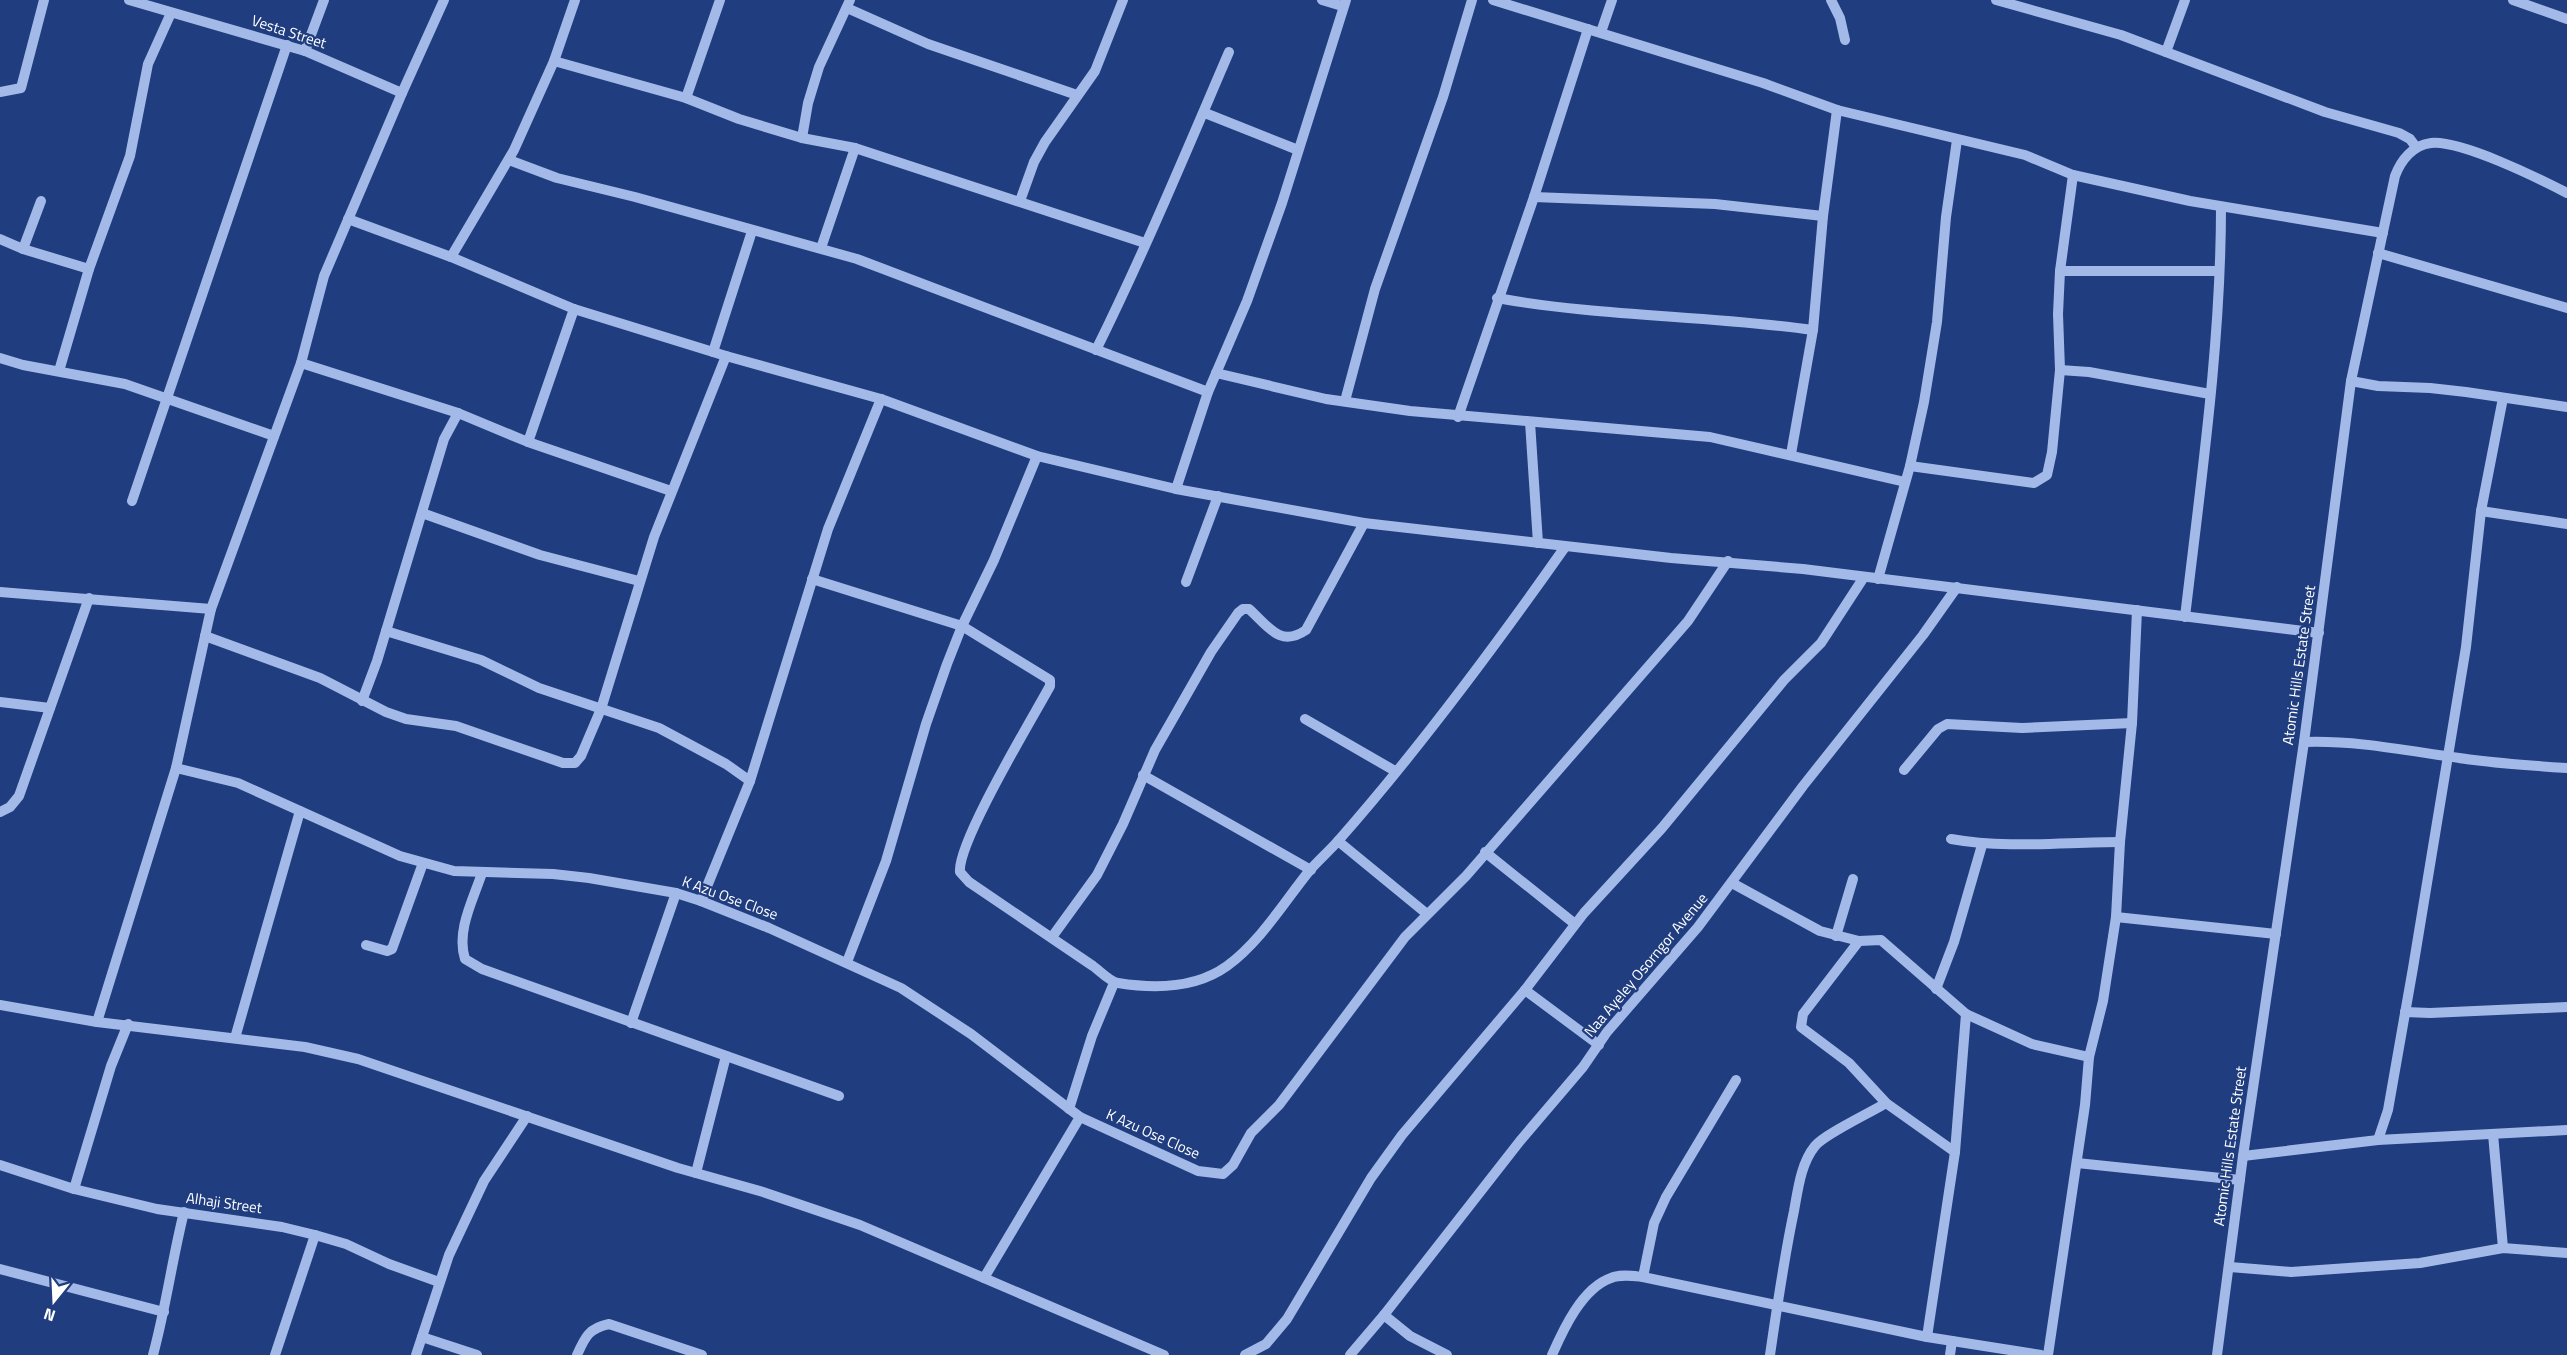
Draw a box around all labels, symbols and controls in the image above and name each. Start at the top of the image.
street label: Vesta Street [249,9,330,55]
street label: Atomic Hills Estate Street [2276,583,2321,746]
street label: K Azu Ose Close [679,869,781,926]
street label: Naa Ayeley Osorngor Avenue [1578,887,1713,1042]
street label: Atomic Hills Estate Street [2207,1064,2252,1227]
street label: K Azu Ose Close [1103,1103,1204,1165]
street label: Alhaji Street [185,1186,264,1219]
north arrow [24,1271,84,1331]
text: N [40,1302,58,1328]

